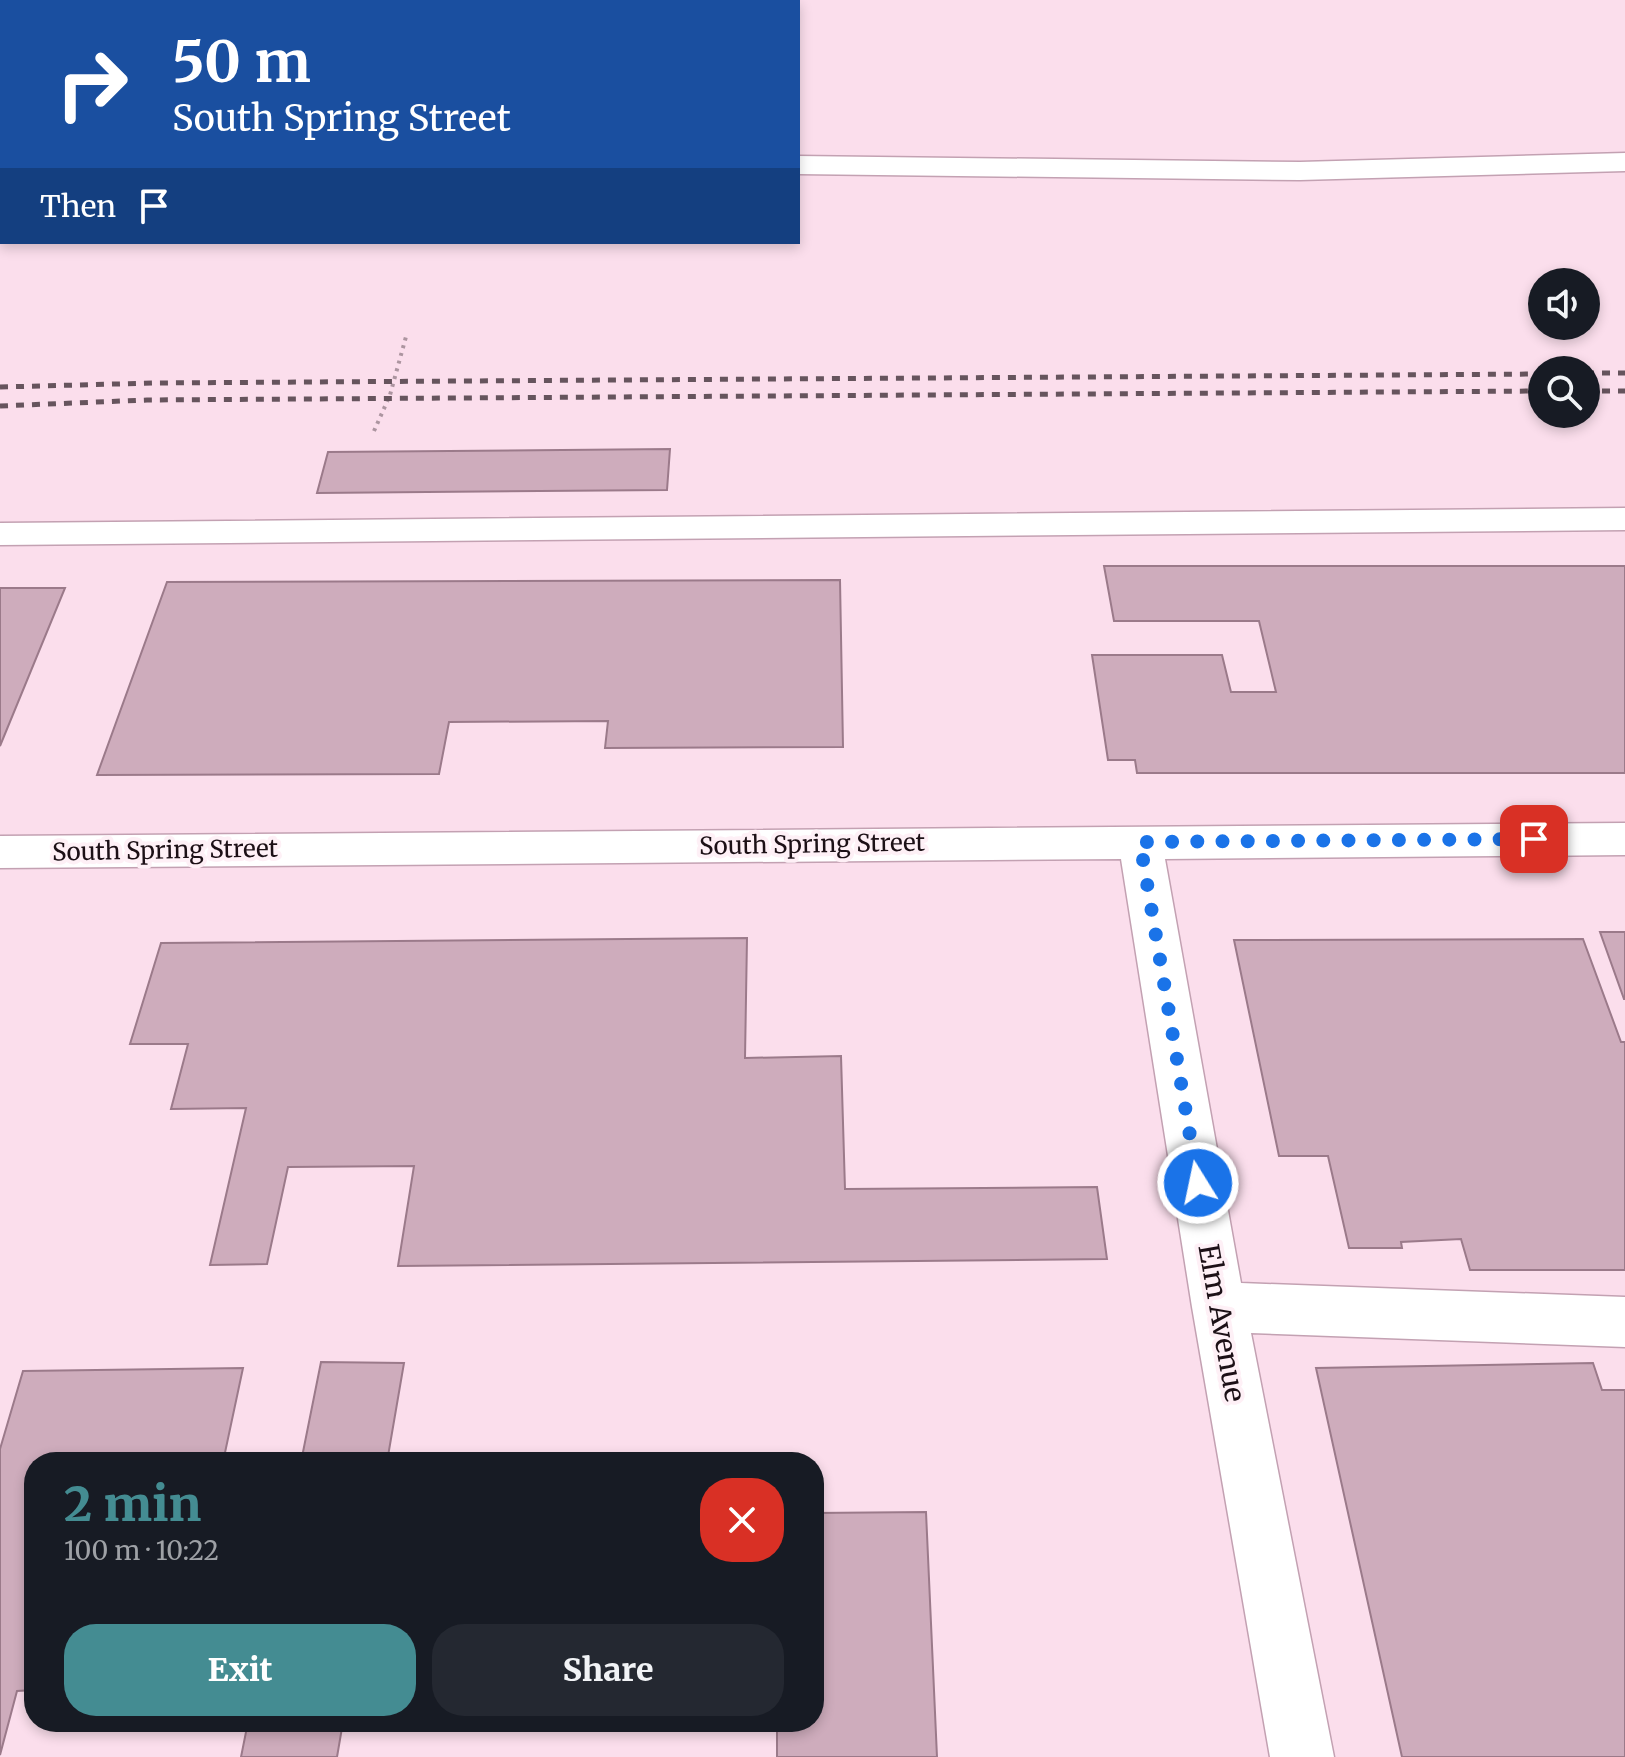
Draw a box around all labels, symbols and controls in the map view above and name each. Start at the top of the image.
text: 50 m [172,27,311,97]
icon: right [40,32,144,136]
text: South Spring Street [172,96,511,141]
icon: arrive [132,184,176,228]
text: Then [40,187,116,225]
map controls [1528,268,1600,428]
button: sound [1528,268,1600,340]
button: search [1528,356,1600,428]
pin [1500,805,1568,873]
icon: arrive [1512,817,1556,861]
street label: South Spring Street [699,827,926,861]
street label: South Spring Street [52,833,279,867]
position arrow [1156,1141,1240,1225]
street label: Elm Avenue [1190,1241,1254,1405]
text: 2 min [64,1474,201,1534]
button: close [700,1478,784,1562]
text: 100 m · 10:22 [64,1534,219,1567]
button: Exit [64,1624,416,1716]
button: Share [432,1624,784,1716]

